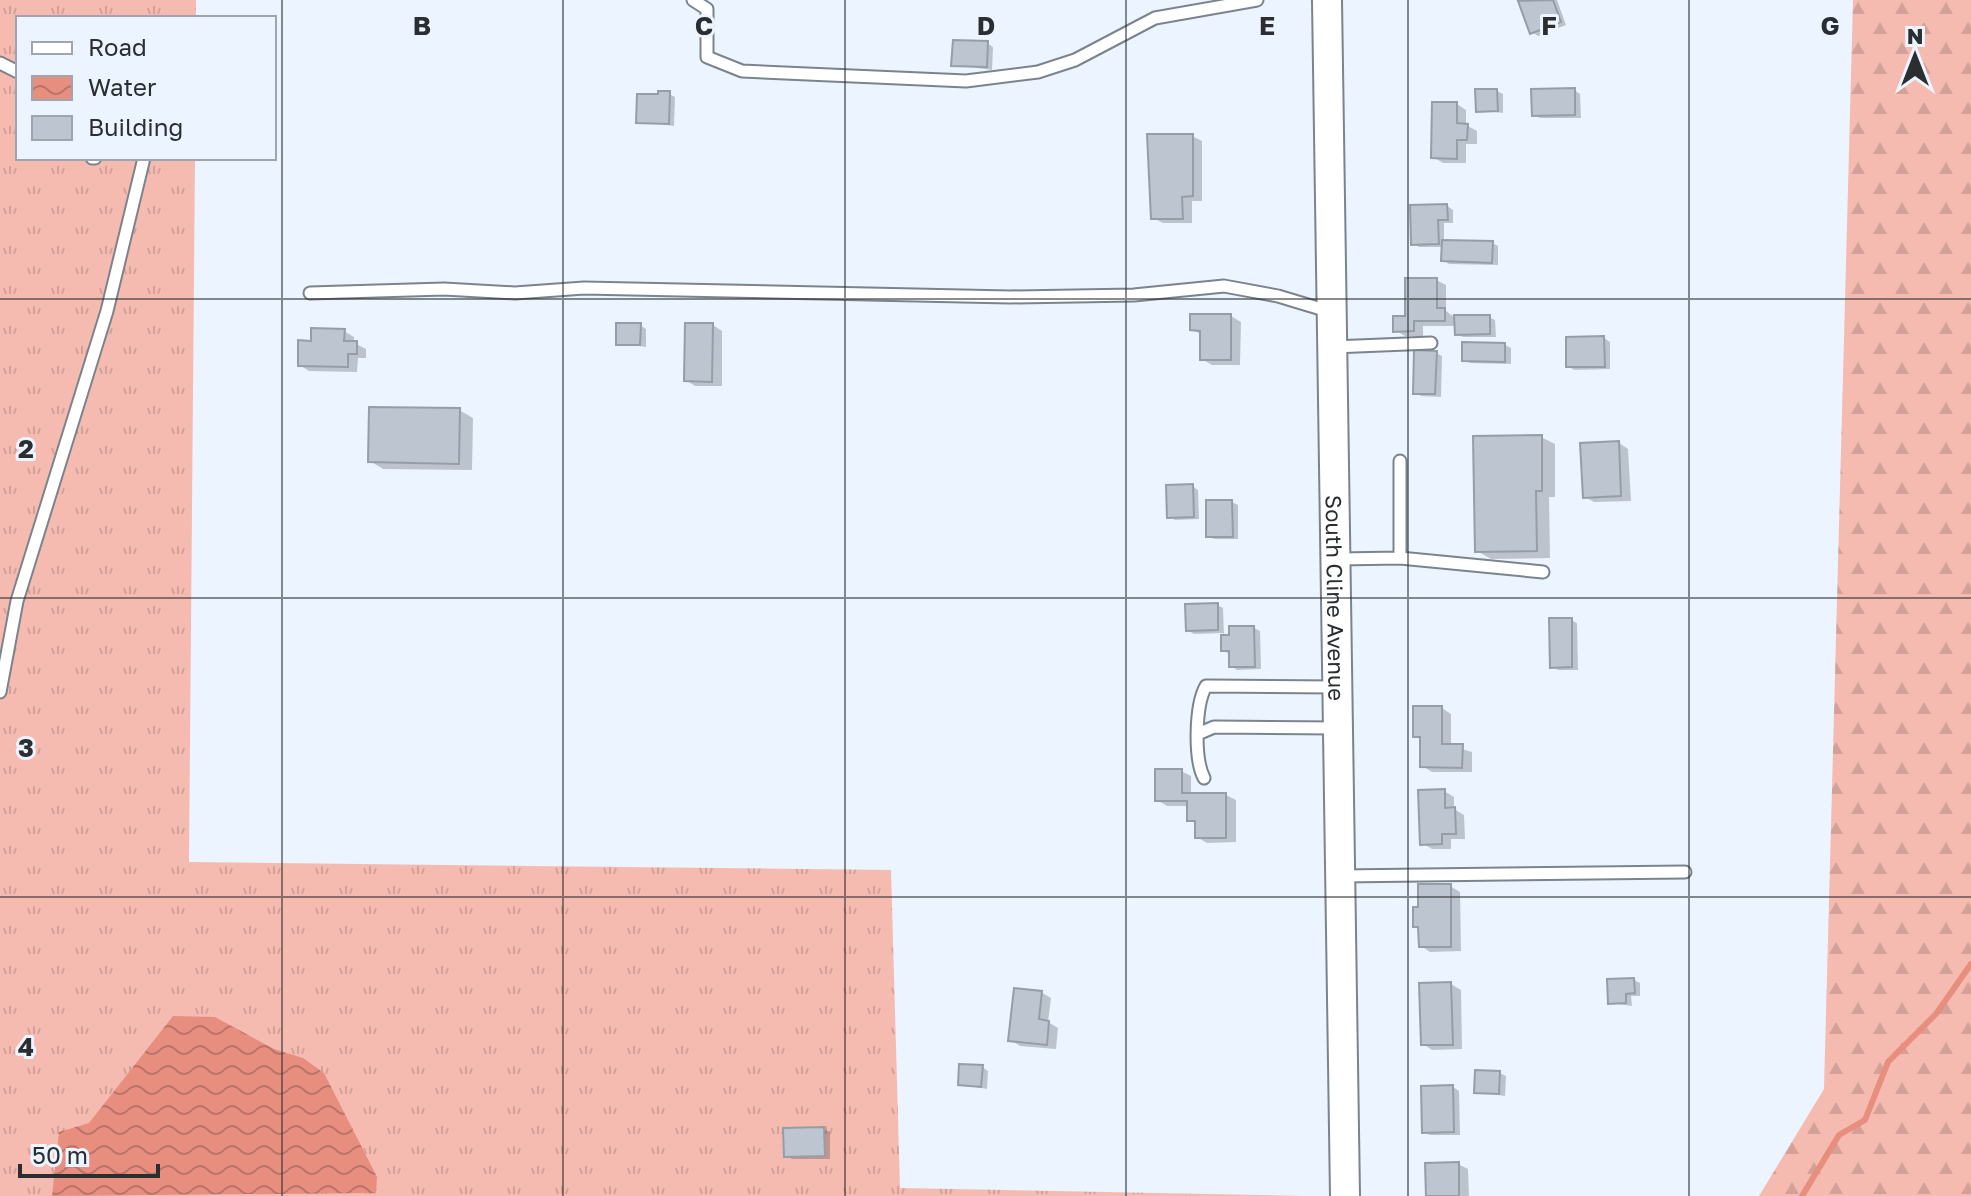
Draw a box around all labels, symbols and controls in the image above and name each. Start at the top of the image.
text: B [413,10,431,41]
text: C [695,10,713,41]
text: D [977,10,995,41]
text: E [1259,10,1275,41]
text: F [1541,10,1557,41]
text: G [1820,10,1840,41]
legend [16,16,276,160]
north arrow [1875,16,1955,96]
text: N [1907,22,1923,49]
text: Road [88,32,147,61]
text: Water [88,72,156,101]
text: Building [88,112,183,141]
text: 2 [18,433,34,464]
street label: South Cline Avenue [1321,495,1351,701]
text: 3 [18,732,34,763]
text: 4 [18,1031,34,1062]
scale bar [20,1128,158,1178]
text: 50 m [32,1140,88,1169]

